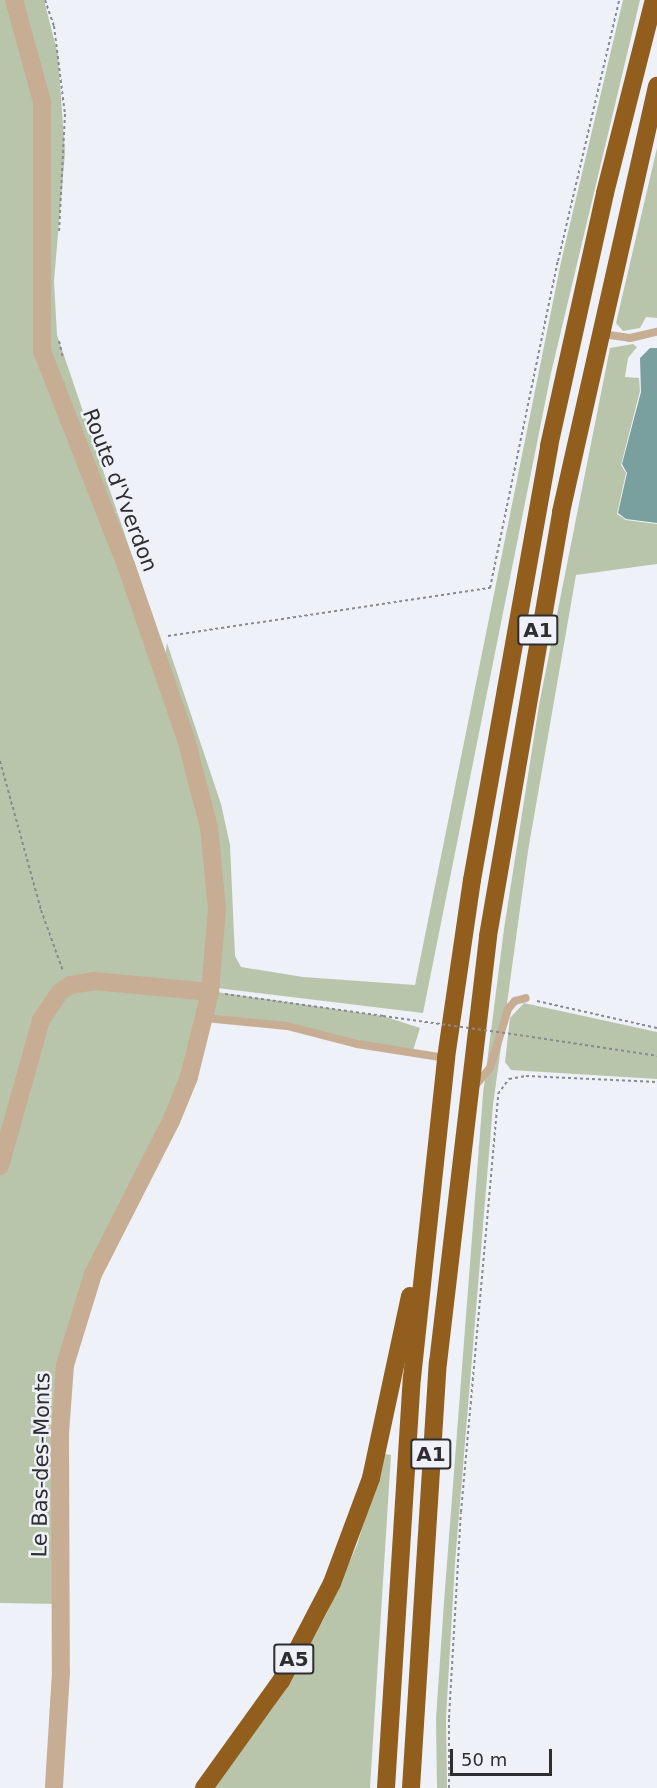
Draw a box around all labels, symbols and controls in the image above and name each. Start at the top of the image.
street label: Route d'Yverdon [77,405,163,575]
road number: A1 [517,613,559,647]
street label: Le Bas-des-Monts [27,1372,55,1558]
road number: A1 [410,1437,452,1471]
road number: A5 [273,1642,315,1676]
scale bar [453,1737,555,1775]
text: 50 m [461,1749,507,1770]

